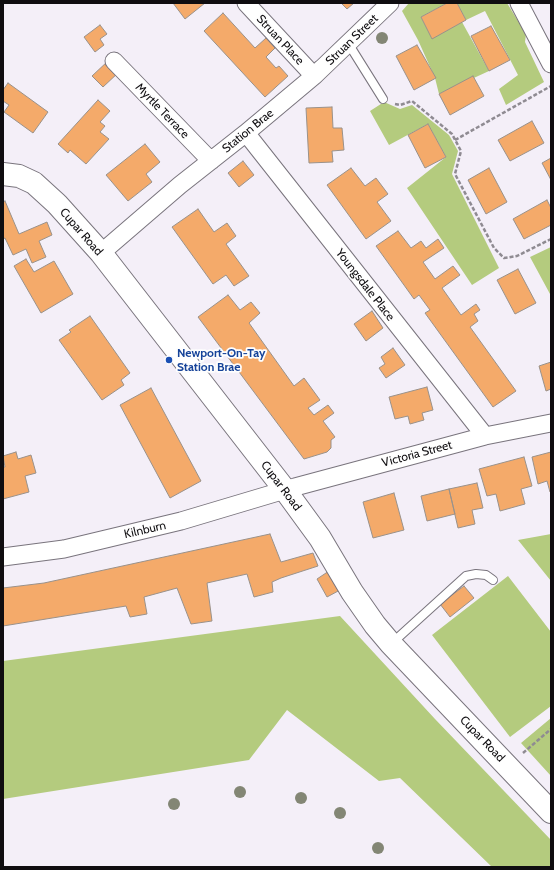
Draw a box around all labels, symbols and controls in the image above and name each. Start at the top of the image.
street label: Struan Place [253,12,307,68]
street label: Struan Street [323,12,381,68]
street label: Myrtle Terrace [132,80,192,142]
street label: Station Brae [219,106,277,156]
street label: Cupar Road [56,205,106,259]
street label: Youngsdale Place [332,246,398,324]
place label: Newport-On-Tay Station Brae [177,346,265,374]
marker: Newport-On-Tay Station Brae [164,355,174,365]
street label: Victoria Street [380,438,454,470]
street label: Cupar Road [258,458,304,514]
street label: Kilnburn [123,518,167,542]
street label: Cupar Road [457,713,507,765]

